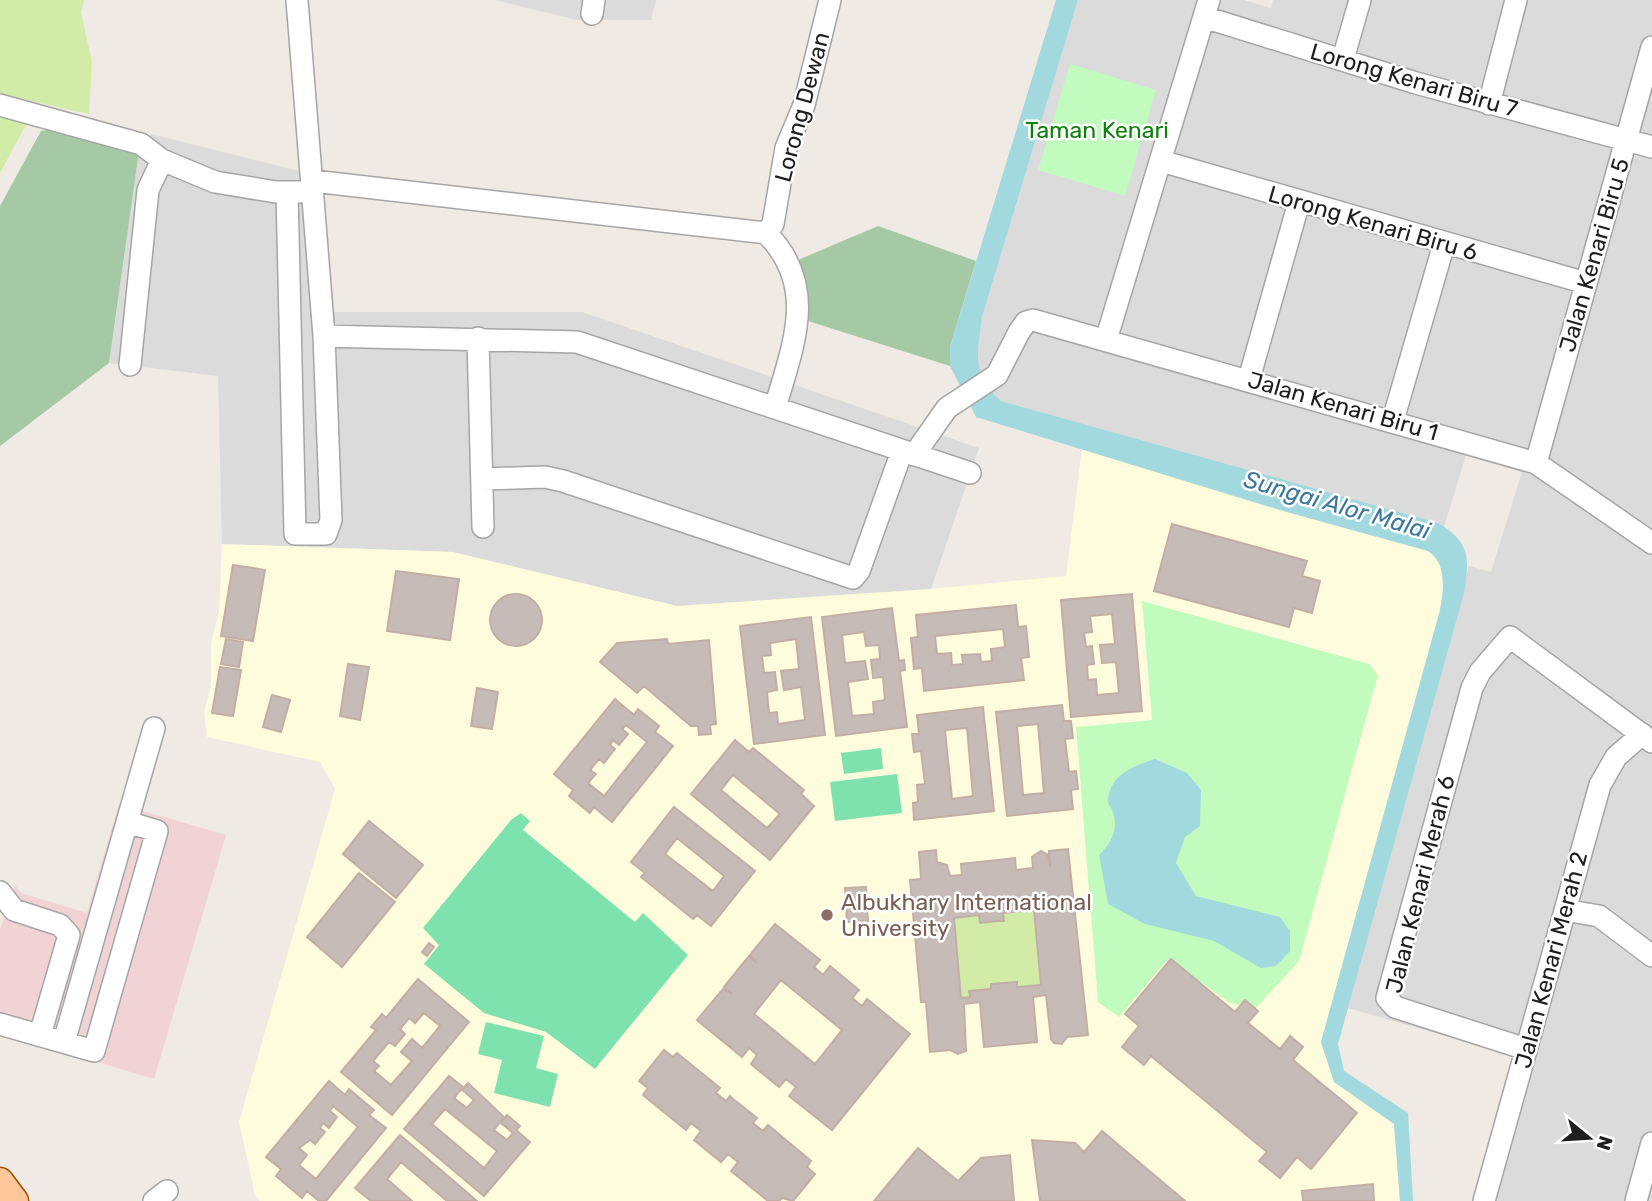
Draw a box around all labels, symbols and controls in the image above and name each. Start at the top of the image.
street label: Lorong Dewan [769,29,835,185]
street label: Lorong Kenari Biru 7 [1307,37,1521,123]
park label: Taman Kenari [1025,116,1169,144]
street label: Jalan Kenari Biru 5 [1553,155,1635,355]
street label: Lorong Kenari Biru 6 [1265,180,1481,266]
street label: Jalan Kenari Biru 1 [1245,365,1441,447]
water label: Sungai Alor Malai [1240,465,1435,545]
street label: Jalan Kenari Merah 6 [1379,772,1461,996]
street label: Jalan Kenari Merah 2 [1509,849,1593,1071]
place label: Albukhary International University [841,888,1092,942]
marker: Albukhary International University [819,907,835,923]
north arrow [1554,1103,1624,1173]
text: N [1592,1133,1618,1153]

